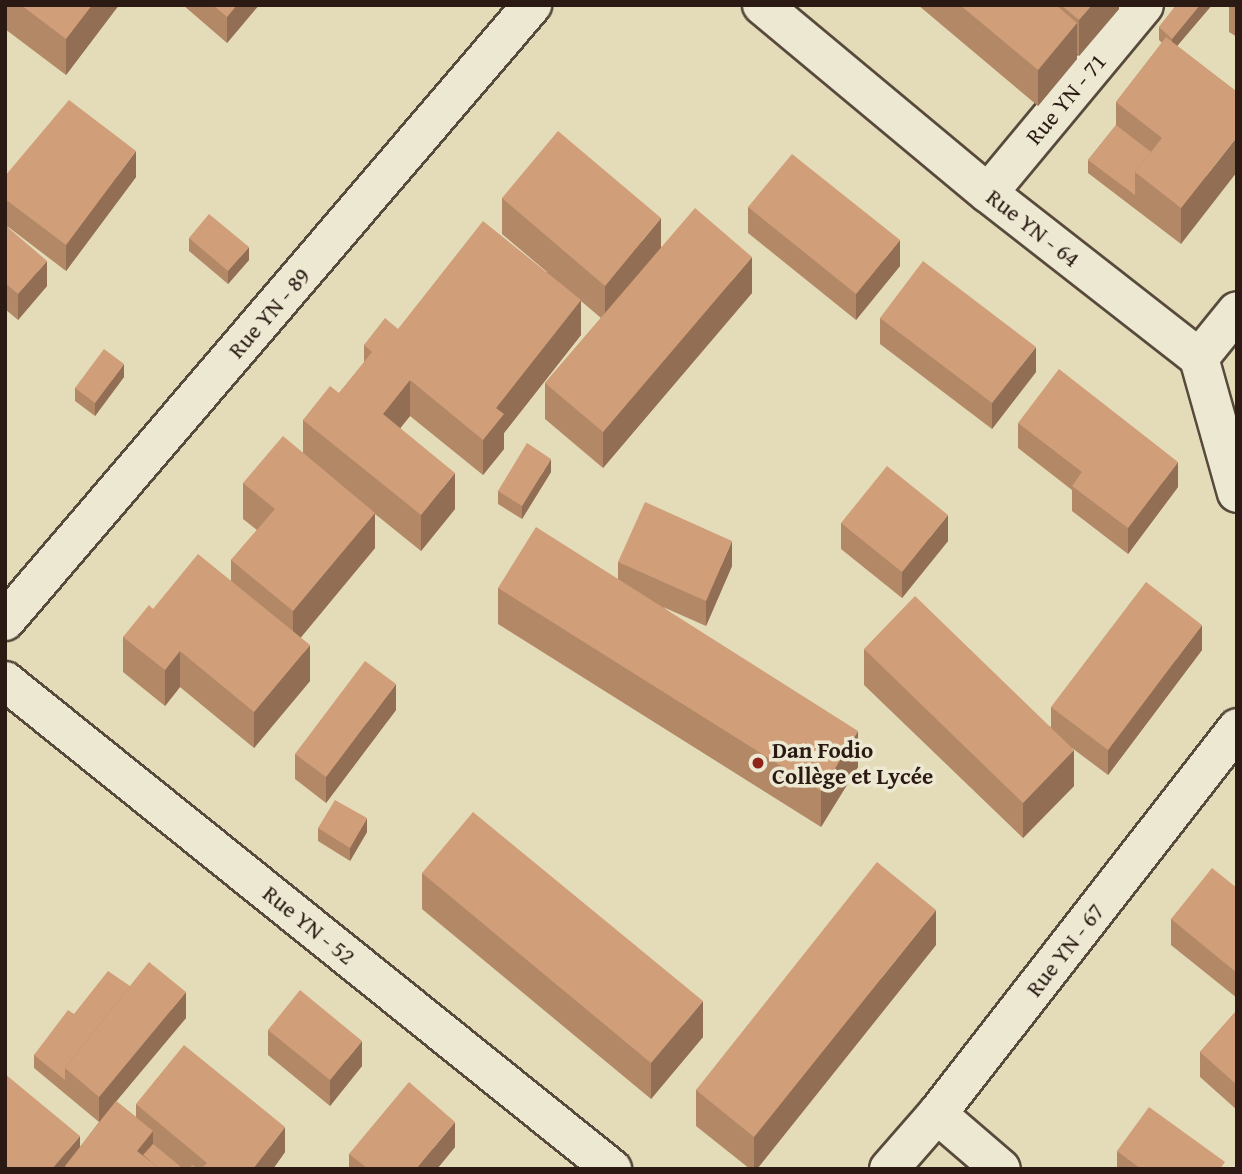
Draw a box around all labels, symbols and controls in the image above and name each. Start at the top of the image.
street label: Rue YN - 71 [1020,48,1112,150]
street label: Rue YN - 64 [981,183,1085,273]
street label: Rue YN - 89 [222,262,316,364]
place label: Dan Fodio Collège et Lycée [772,736,933,790]
marker: Dan Fodio Collège et Lycée [750,755,766,771]
street label: Rue YN - 52 [257,879,361,971]
street label: Rue YN - 67 [1020,898,1110,1002]

